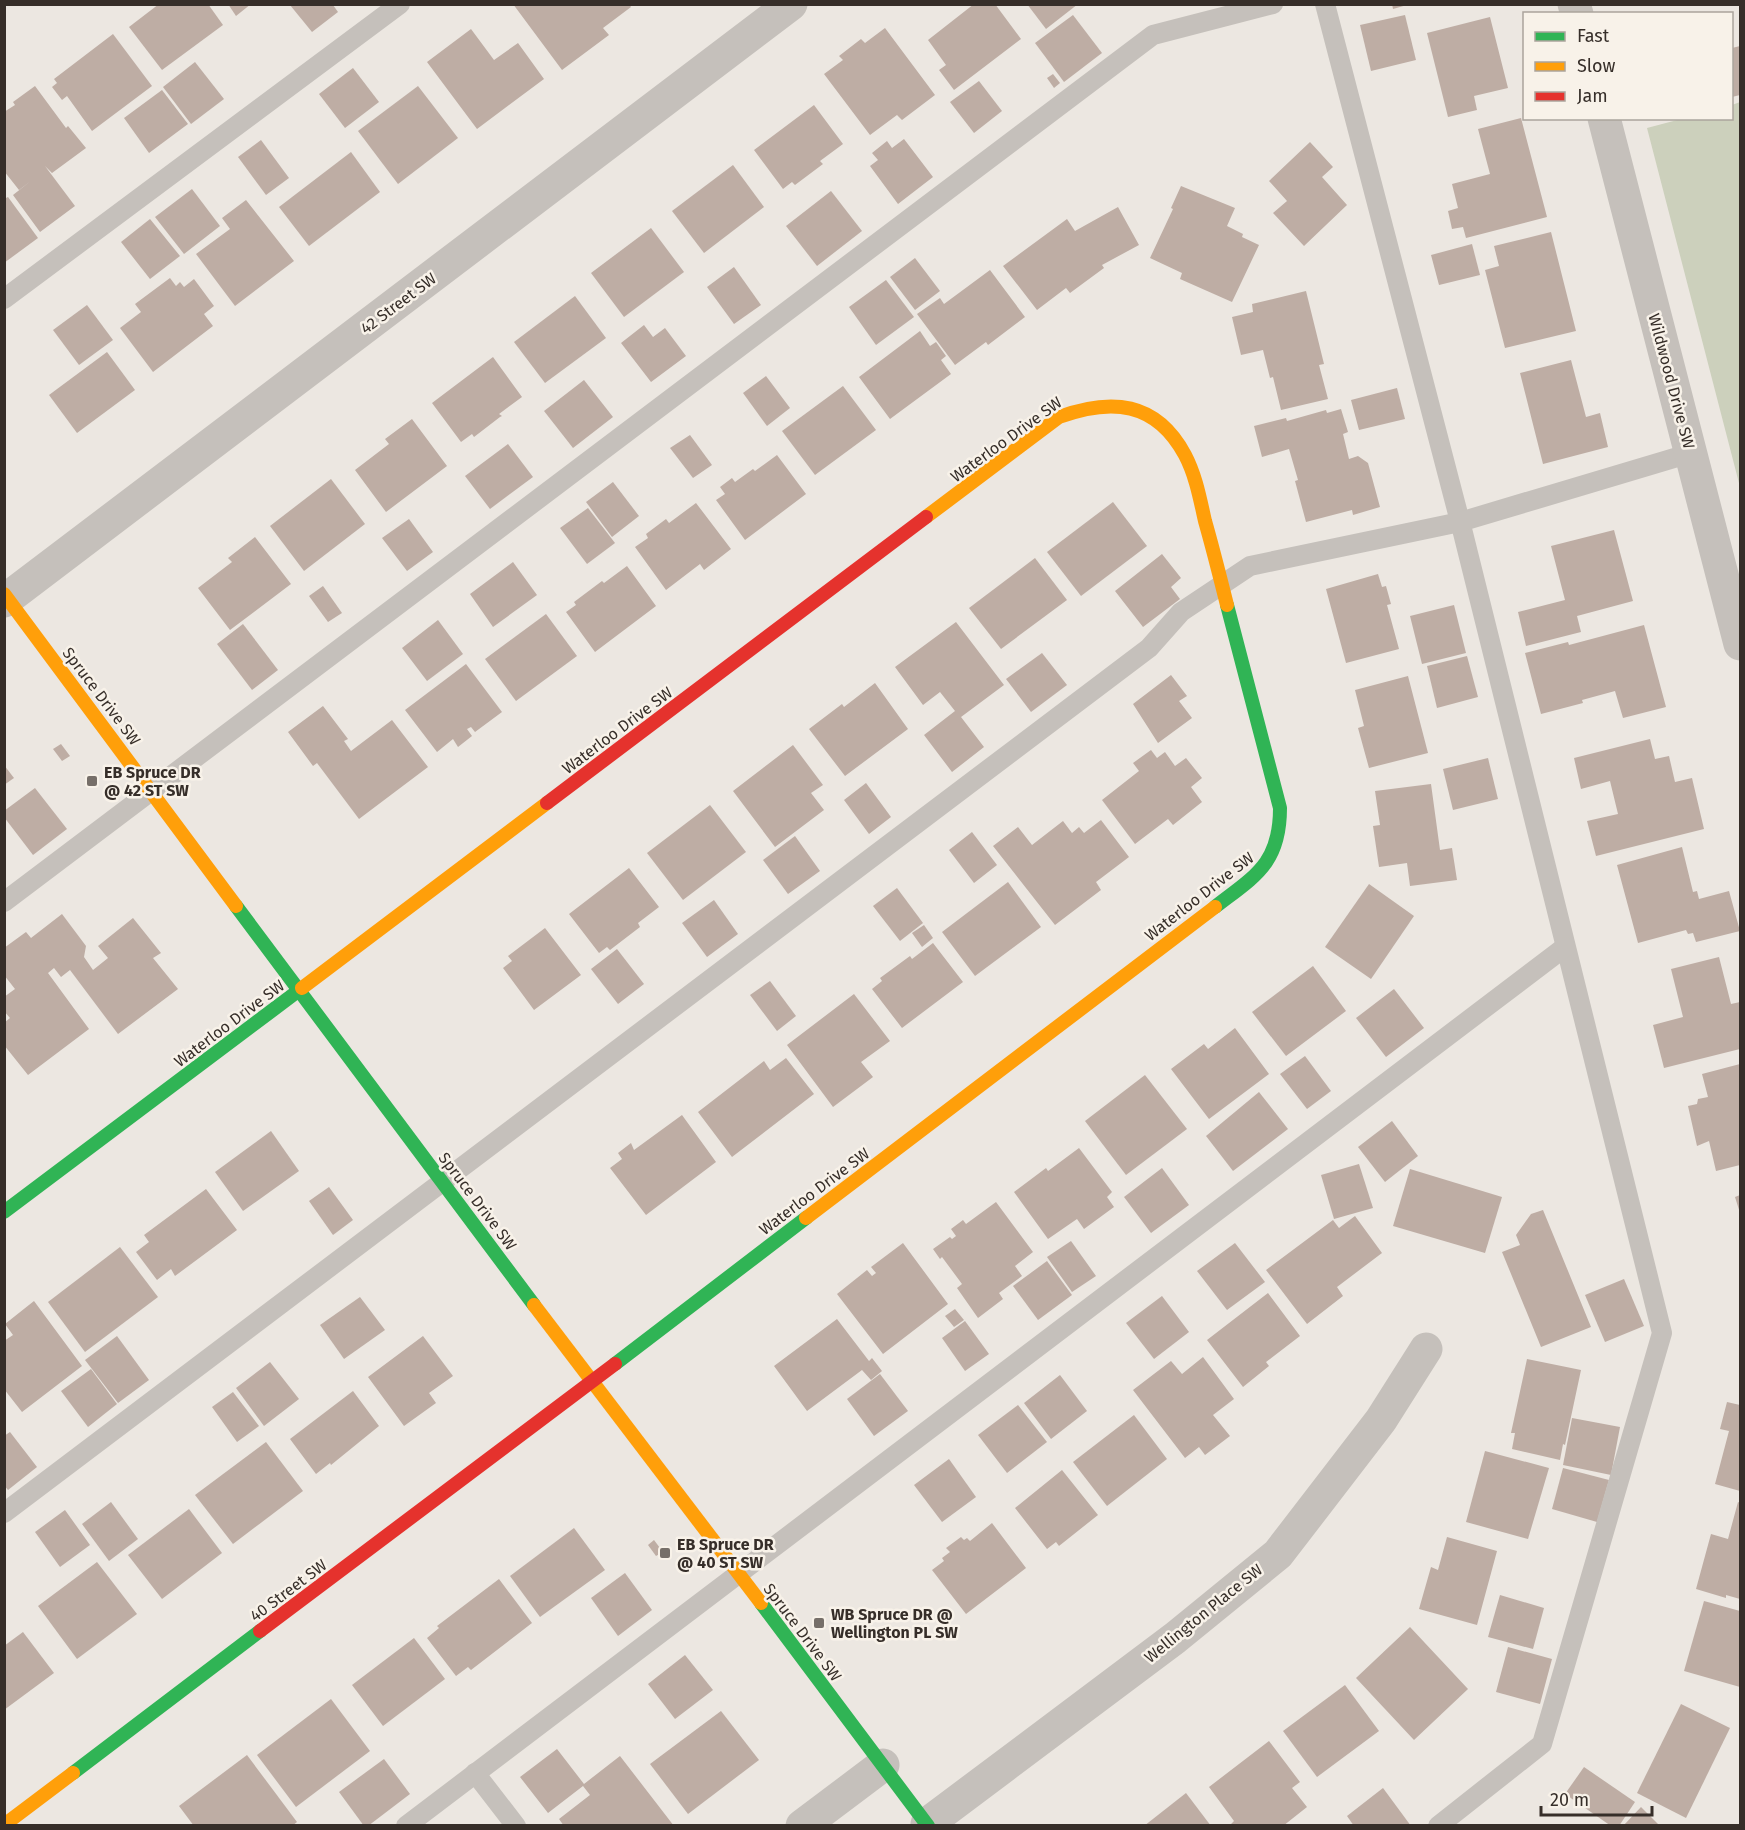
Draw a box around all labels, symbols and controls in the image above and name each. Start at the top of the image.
legend [1523,12,1733,120]
text: Fast [1577,25,1610,47]
text: Slow [1577,55,1616,77]
text: Jam [1577,85,1608,107]
street label: 42 Street SW [357,269,440,338]
street label: Wildwood Drive SW [1644,311,1699,451]
street label: Waterloo Drive SW [947,393,1066,486]
street label: Spruce Drive SW [59,644,145,749]
street label: Waterloo Drive SW [558,683,676,778]
place label: EB Spruce DR @ 42 ST SW [104,763,201,800]
marker: EB Spruce DR @ 42 ST SW [85,774,99,788]
street label: Waterloo Drive SW [1141,848,1258,945]
street label: Waterloo Drive SW [170,976,288,1071]
street label: Waterloo Drive SW [755,1144,873,1239]
street label: Spruce Drive SW [435,1149,521,1254]
place label: EB Spruce DR @ 40 ST SW [677,1535,774,1572]
marker: EB Spruce DR @ 40 ST SW [658,1546,672,1560]
street label: 40 Street SW [246,1555,330,1625]
street label: Wellington Place SW [1140,1560,1266,1667]
street label: Spruce Drive SW [760,1580,846,1685]
place label: WB Spruce DR @ Wellington PL SW [831,1605,958,1642]
marker: WB Spruce DR @ Wellington PL SW [812,1616,826,1630]
scale bar [1541,1779,1652,1817]
text: 20 m [1550,1789,1589,1811]

